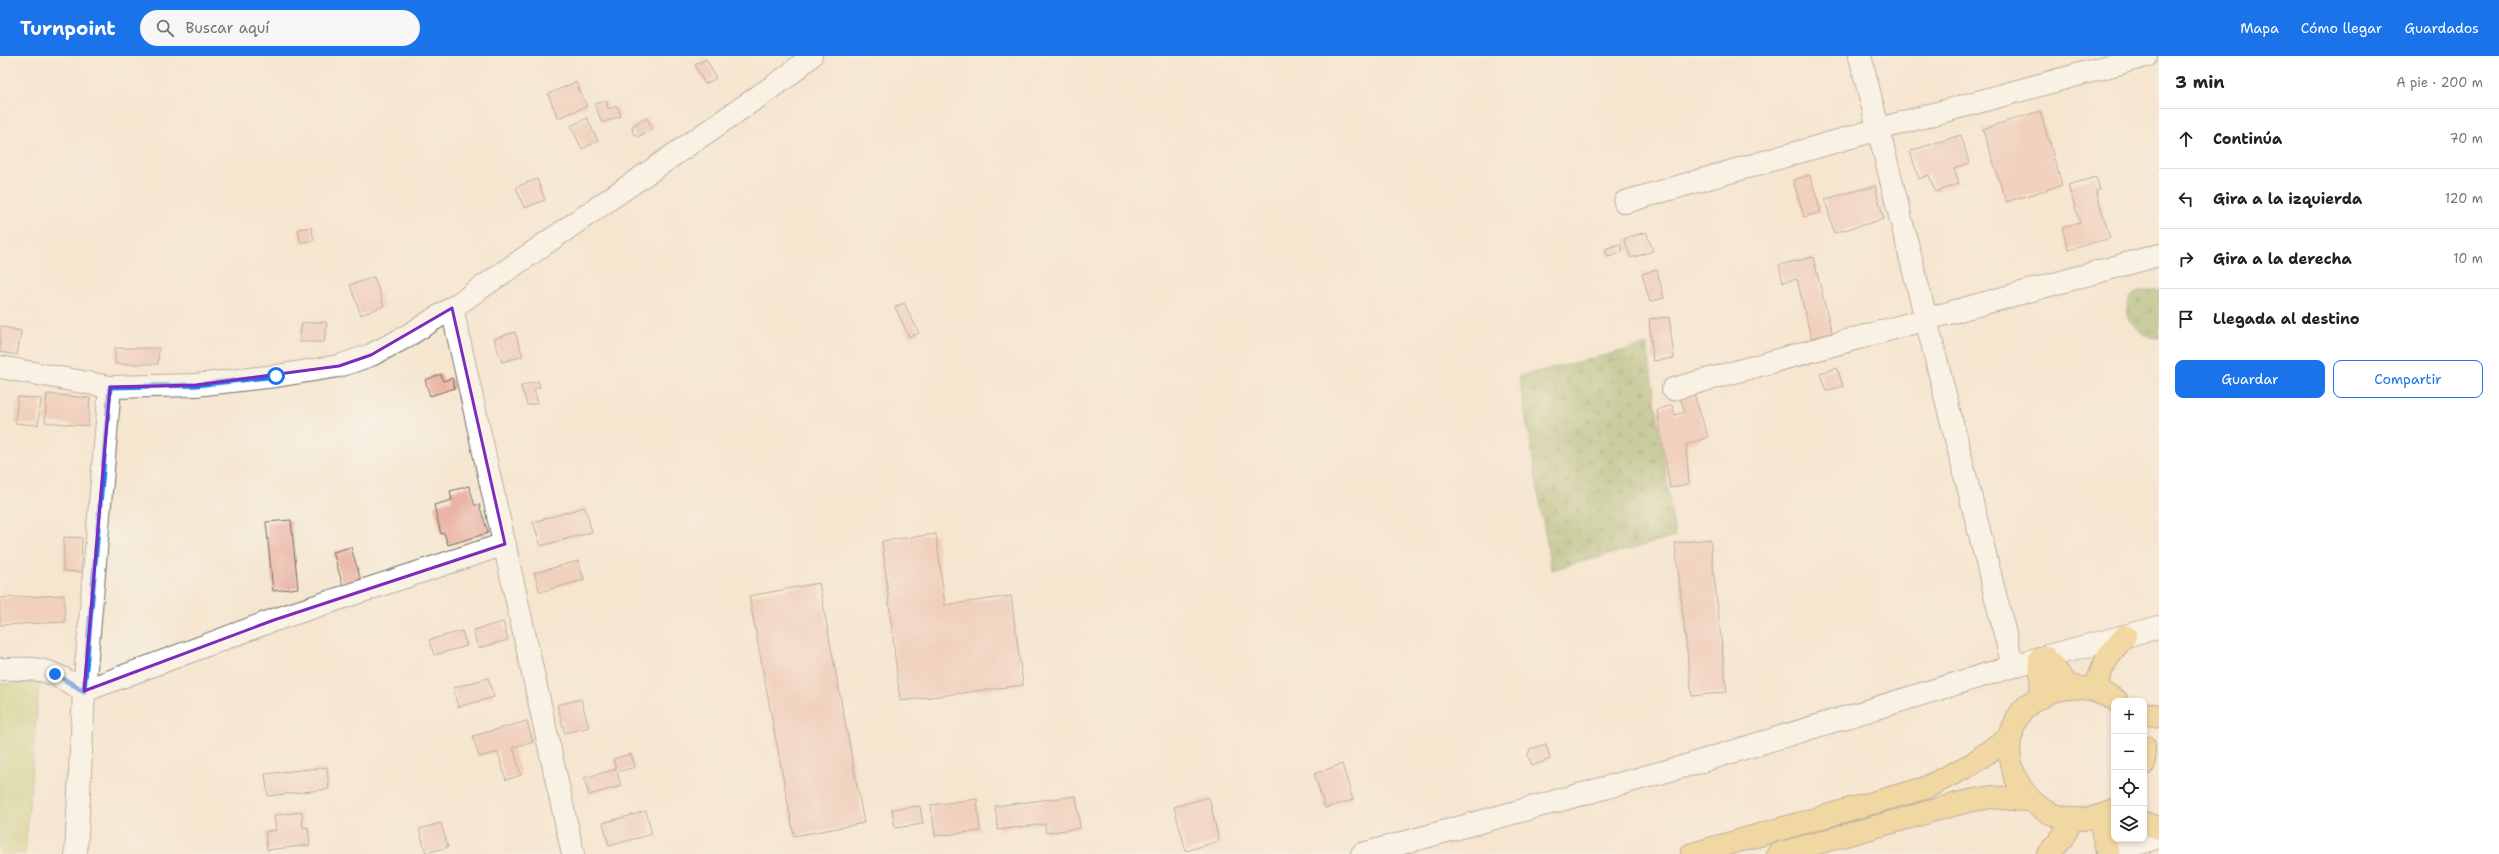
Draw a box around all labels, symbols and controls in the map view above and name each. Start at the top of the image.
search box [140,10,420,46]
text: Turnpoint [20,16,116,41]
icon: search [154,17,176,39]
text: Buscar aquí [186,18,270,38]
text: Mapa [2240,19,2279,37]
text: Cómo llegar [2301,19,2382,37]
text: Guardados [2404,19,2479,37]
text: 3 min [2175,71,2225,93]
text: A pie · 200 m [2396,74,2483,91]
icon: ahead [2175,128,2197,150]
text: Continúa [2213,129,2282,149]
text: 70 m [2449,130,2483,147]
icon: left [2175,188,2197,210]
text: Gira a la izquierda [2213,189,2362,209]
text: 120 m [2445,190,2483,207]
icon: right [2175,248,2197,270]
text: Gira a la derecha [2213,249,2352,269]
text: 10 m [2453,250,2483,267]
icon: arrive [2175,308,2197,330]
text: Llegada al destino [2213,309,2360,329]
button: Guardar [2175,360,2325,398]
button: Compartir [2333,360,2483,398]
route start [267,367,285,385]
route end [46,665,64,683]
map controls [2111,698,2147,842]
button: + [2111,698,2147,734]
button: − [2111,734,2147,770]
button: locate [2111,770,2147,806]
button: layers [2111,806,2147,842]

